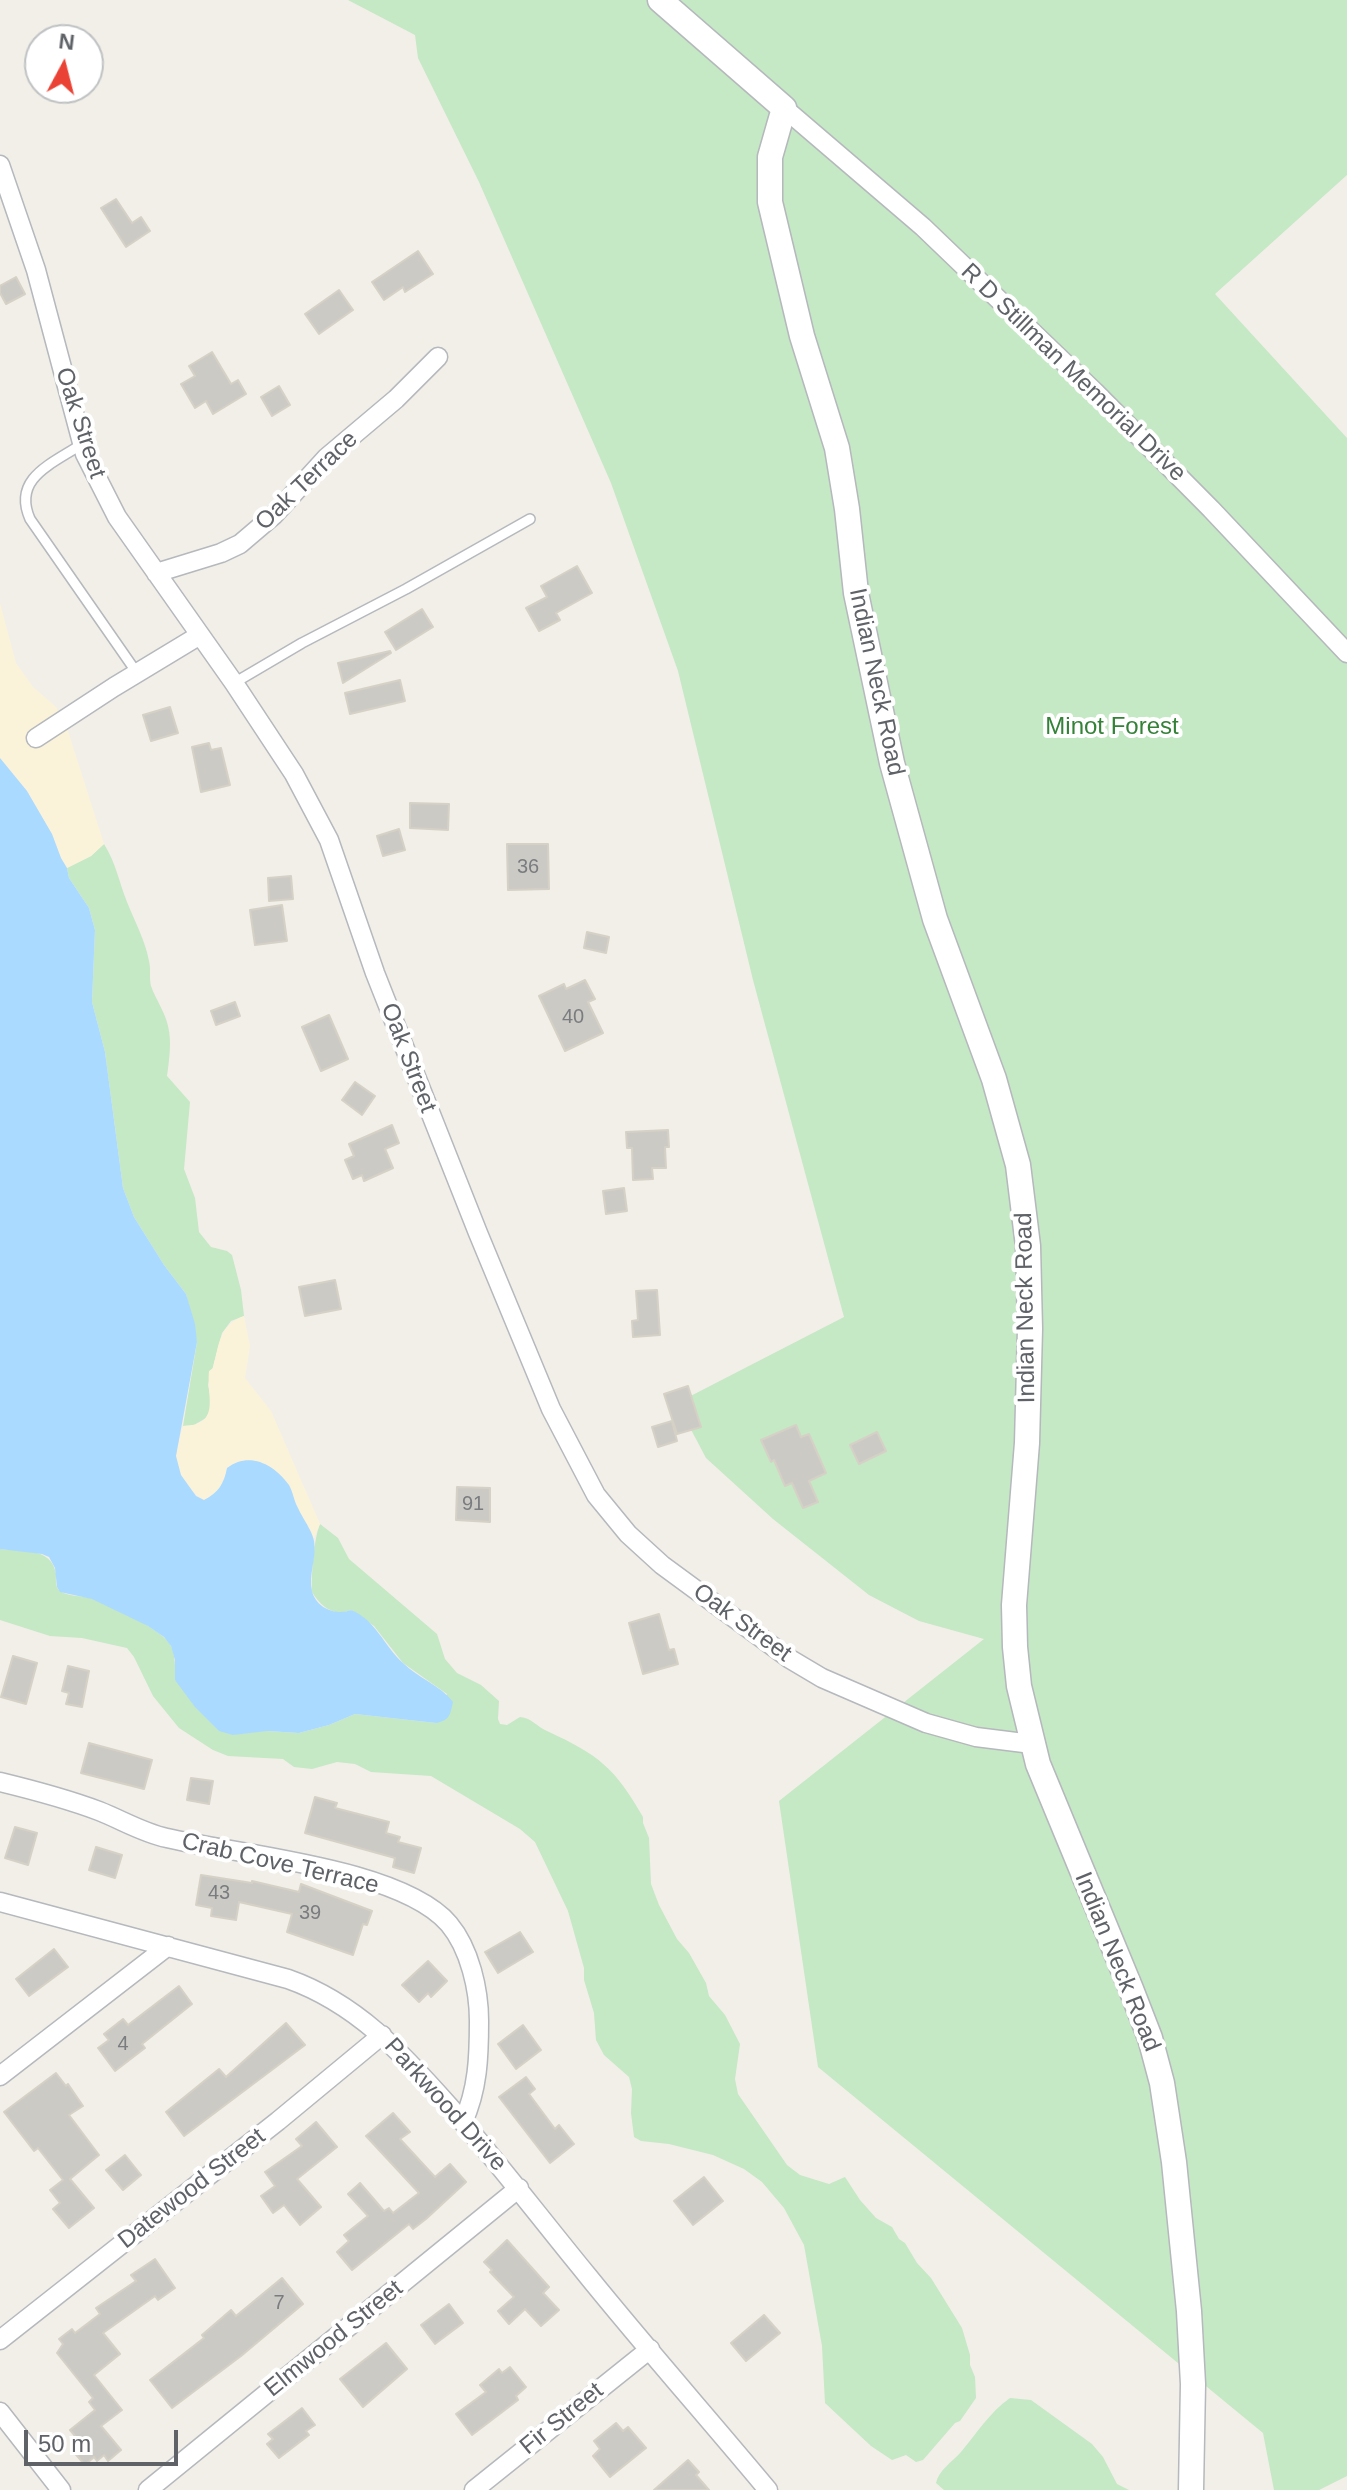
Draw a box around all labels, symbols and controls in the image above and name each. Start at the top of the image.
north arrow [24,24,104,104]
text: N [57,28,76,55]
street label: R D Stillman Memorial Drive [955,258,1191,488]
street label: Oak Street [49,364,111,482]
street label: Oak Terrace [250,425,364,537]
street label: Indian Neck Road [842,586,910,778]
park label: Minot Forest [1045,713,1179,741]
house number: 36 [517,855,539,879]
street label: Oak Street [374,999,442,1117]
house number: 40 [562,1005,584,1029]
street label: Indian Neck Road [1010,1212,1042,1404]
house number: 91 [462,1492,484,1516]
street label: Oak Street [687,1578,797,1668]
street label: Crab Cove Terrace [179,1827,381,1901]
street label: Indian Neck Road [1068,1868,1166,2056]
house number: 43 [208,1881,230,1905]
house number: 39 [299,1901,321,1925]
house number: 4 [117,2032,129,2056]
street label: Parkwood Drive [378,2032,512,2178]
street label: Datewood Street [113,2123,271,2255]
street label: Elmwood Street [259,2275,409,2403]
house number: 7 [273,2291,285,2315]
street label: Fir Street [515,2377,609,2461]
scale bar [28,2414,182,2464]
text: 50 m [38,2430,91,2457]

